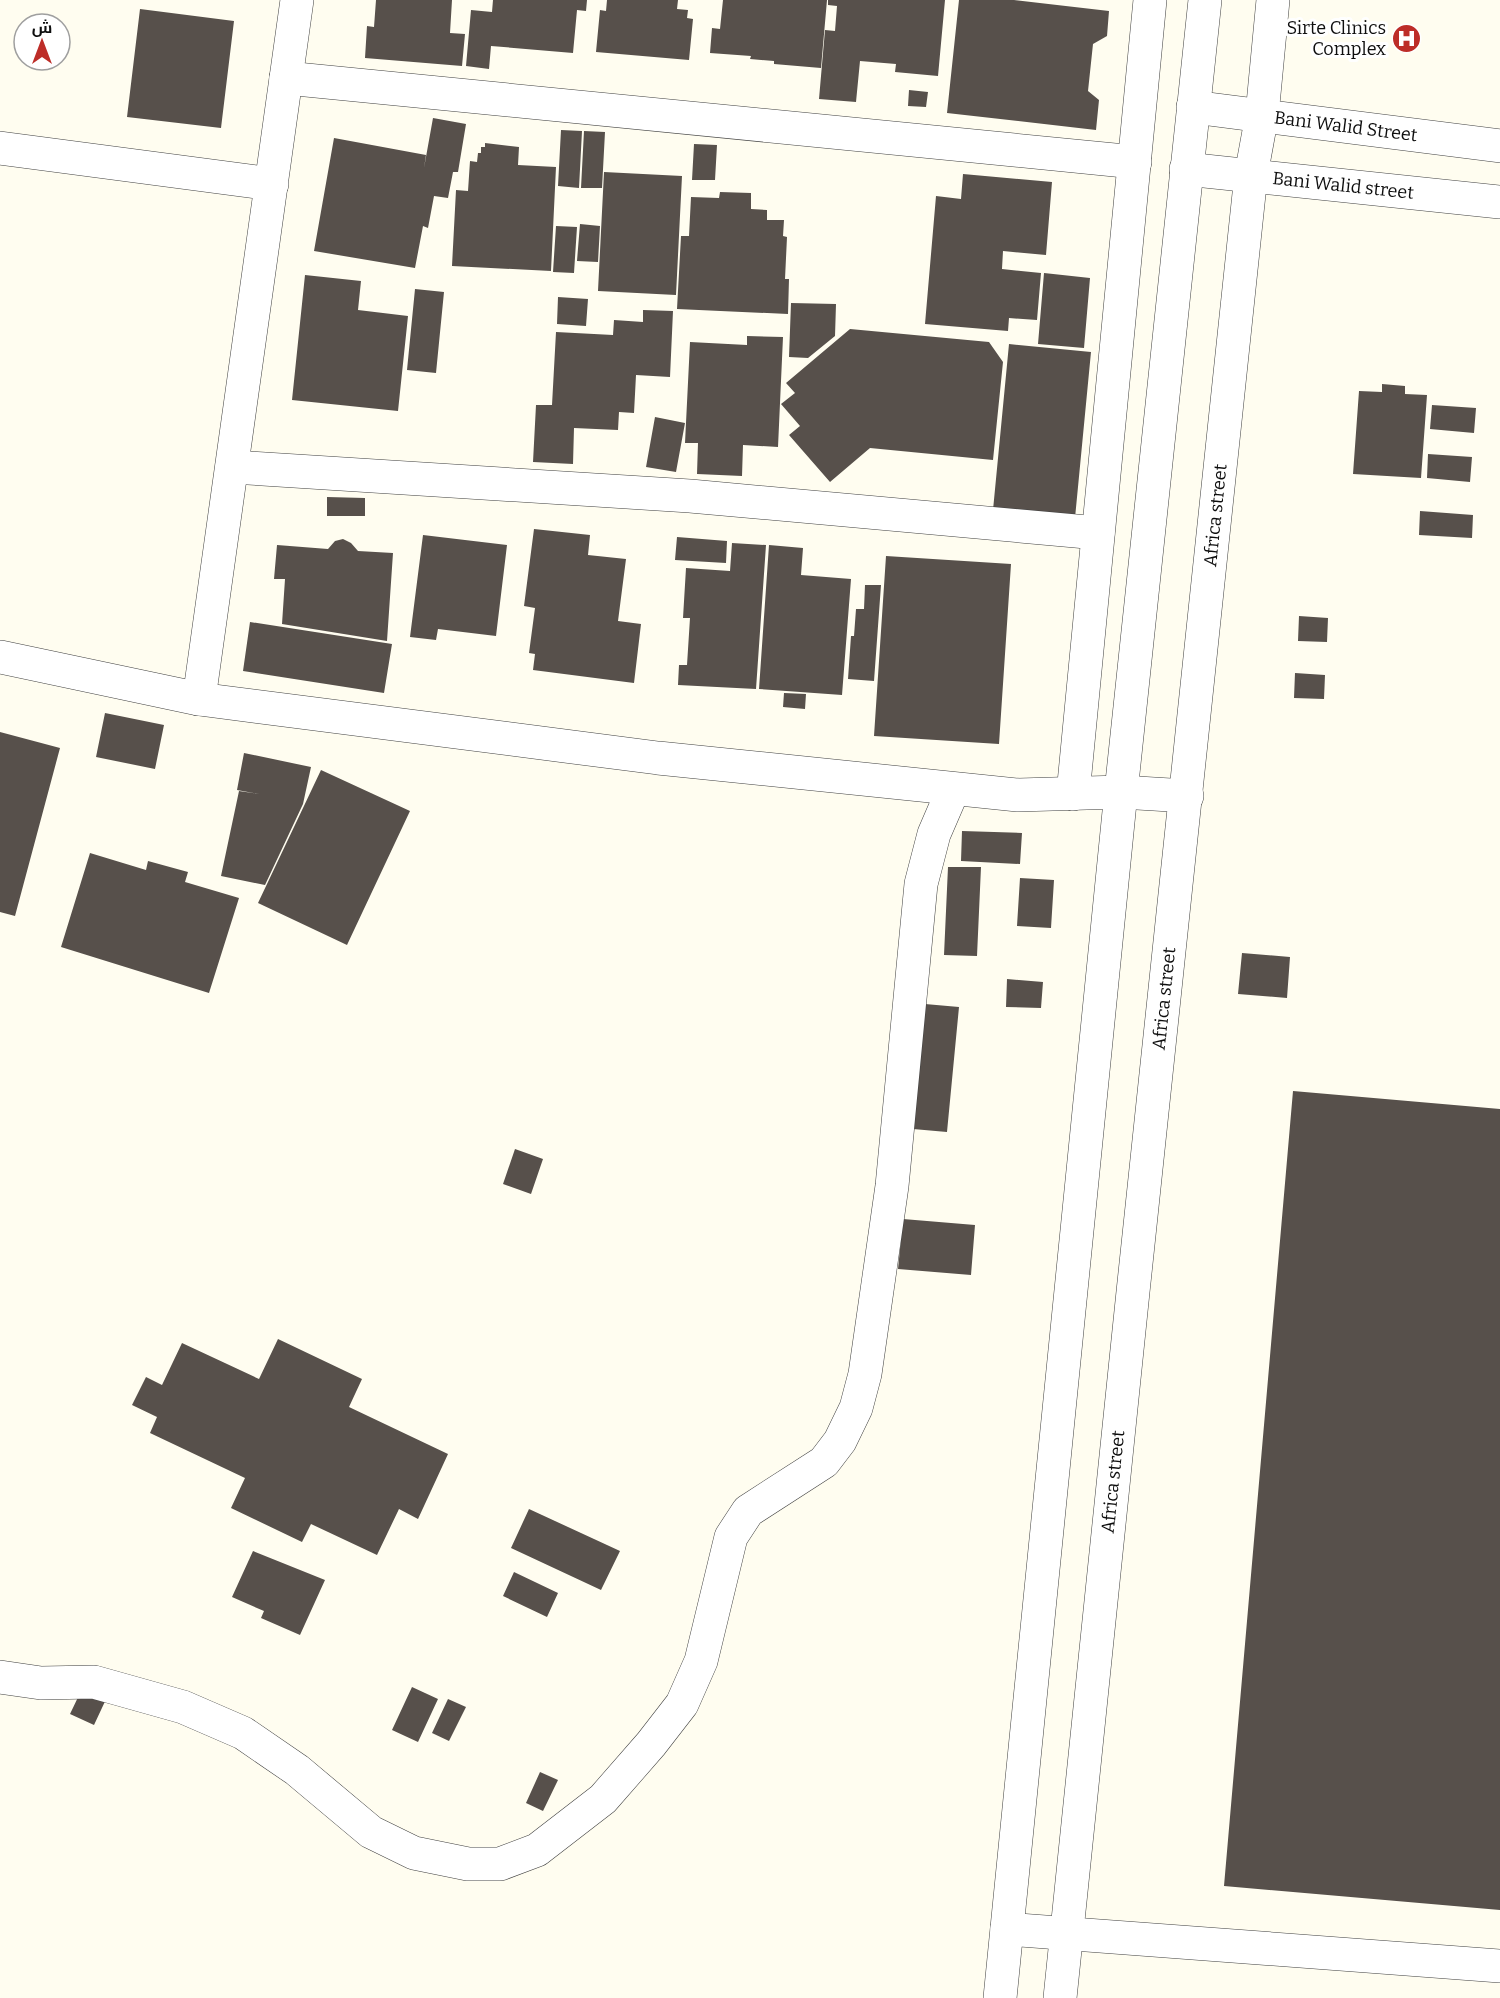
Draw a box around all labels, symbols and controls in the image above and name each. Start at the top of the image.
north arrow [12,12,72,72]
place label: Sirte Clinics Complex [1286,17,1386,60]
text: ش [32,18,52,37]
hospital icon: Sirte Clinics Complex [1391,22,1423,54]
street label: Bani Walid Street [1273,106,1419,146]
street label: Bani Walid street [1271,167,1415,204]
street label: Africa street [1199,462,1232,568]
street label: Africa street [1148,945,1181,1051]
street label: Africa street [1097,1429,1129,1534]

